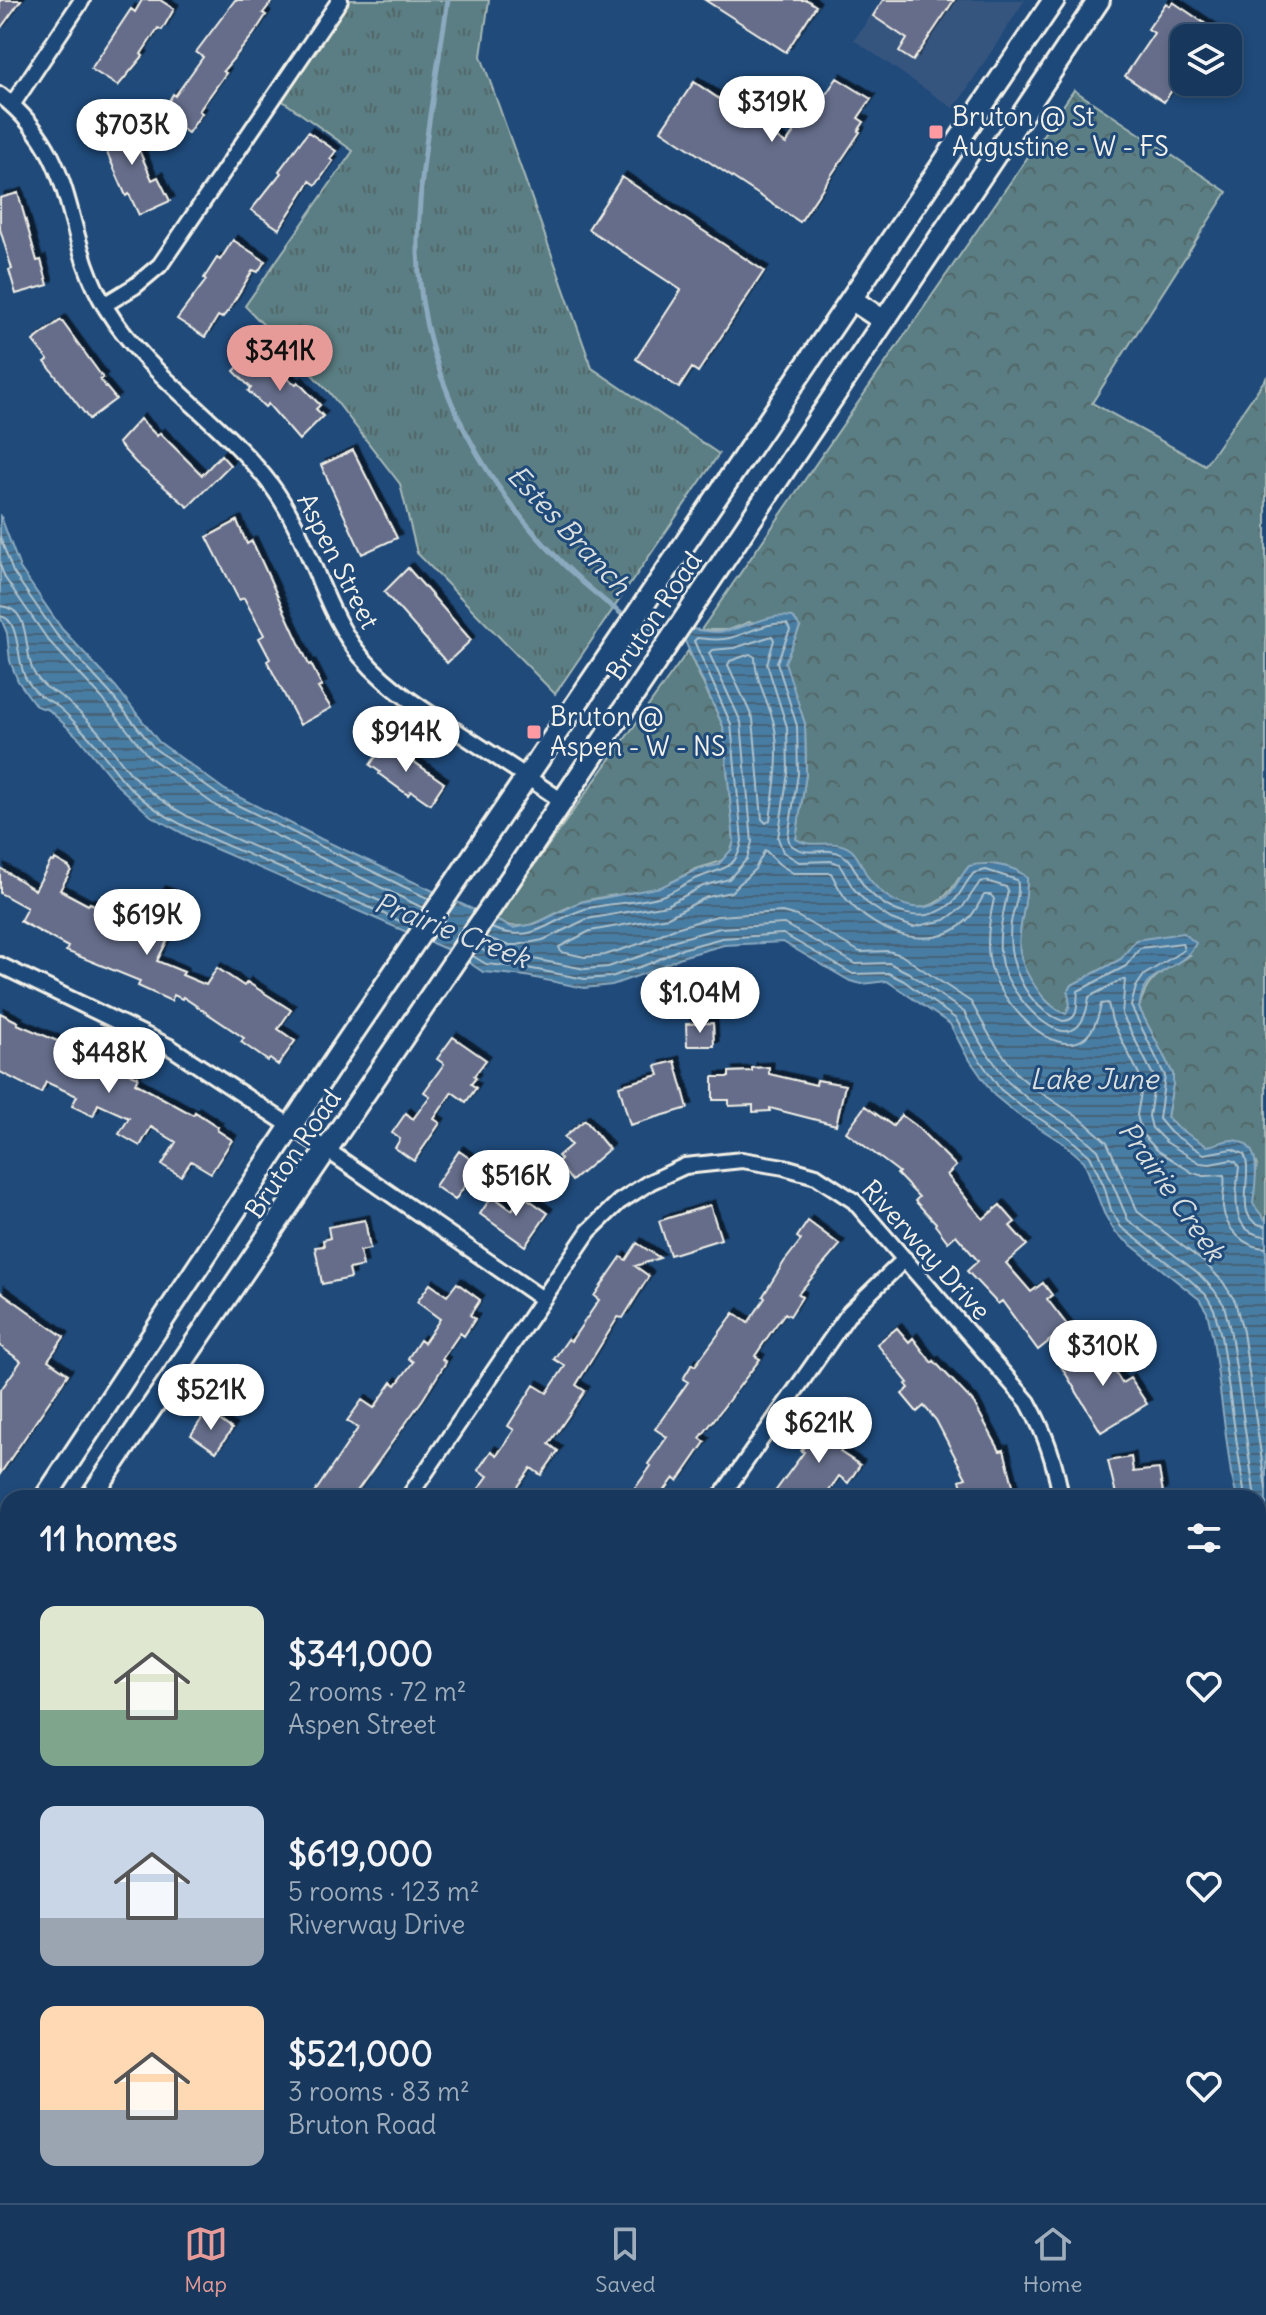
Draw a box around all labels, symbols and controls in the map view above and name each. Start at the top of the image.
map controls [1170,24,1242,96]
button: layers [1170,24,1242,96]
pin: $319K [716,76,828,144]
text: $319K [737,85,807,118]
pin: $703K [76,99,188,167]
place label: Bruton @ St Augustine - W - FS [952,100,1169,163]
text: $703K [94,108,170,141]
marker: Bruton @ St Augustine - W - FS [927,123,945,141]
pin: $341K [224,325,336,393]
text: $341K [245,334,315,367]
water label: Estes Branch [500,457,639,603]
street label: Aspen Street [290,487,387,634]
street label: Bruton Road [598,545,709,686]
place label: Bruton @ Aspen - W - NS [550,700,725,763]
pin: $914K [350,706,462,774]
text: $914K [371,715,441,748]
marker: Bruton @ Aspen - W - NS [525,723,543,741]
water label: Prairie Creek [369,884,536,977]
pin: $619K [91,889,203,957]
text: $619K [112,898,182,931]
pin: $1.04M [635,967,765,1035]
text: $1.04M [659,976,741,1009]
pin: $448K [53,1027,165,1095]
text: $448K [71,1036,147,1069]
water label: Lake June [1030,1061,1160,1097]
street label: Bruton Road [237,1083,348,1224]
water label: Prairie Creek [1111,1114,1234,1269]
pin: $516K [460,1150,572,1218]
text: $516K [481,1159,551,1192]
street label: Riverway Drive [855,1173,998,1327]
pin: $310K [1047,1320,1159,1388]
text: $310K [1067,1329,1139,1362]
pin: $521K [155,1364,267,1432]
text: $521K [176,1373,246,1406]
pin: $621K [763,1397,875,1465]
text: $621K [784,1406,854,1439]
icon: filters [1182,1516,1226,1560]
text: 11 homes [40,1517,177,1560]
text: $341,000 [288,1632,433,1675]
icon: home [104,1638,200,1734]
icon: heart [1182,1664,1226,1708]
text: 2 rooms · 72 m² [288,1675,467,1708]
text: Aspen Street [288,1708,436,1741]
text: $619,000 [288,1832,433,1875]
icon: home [104,1838,200,1934]
icon: heart [1182,1864,1226,1908]
text: 5 rooms · 123 m² [288,1875,480,1908]
text: Riverway Drive [288,1908,465,1941]
text: $521,000 [288,2032,433,2075]
icon: home [104,2038,200,2134]
icon: heart [1182,2064,1226,2108]
text: 3 rooms · 83 m² [288,2075,470,2108]
text: Bruton Road [288,2108,436,2141]
tab: Map [184,2222,228,2298]
tab: Saved [595,2222,655,2298]
tab: Home [1023,2222,1082,2298]

